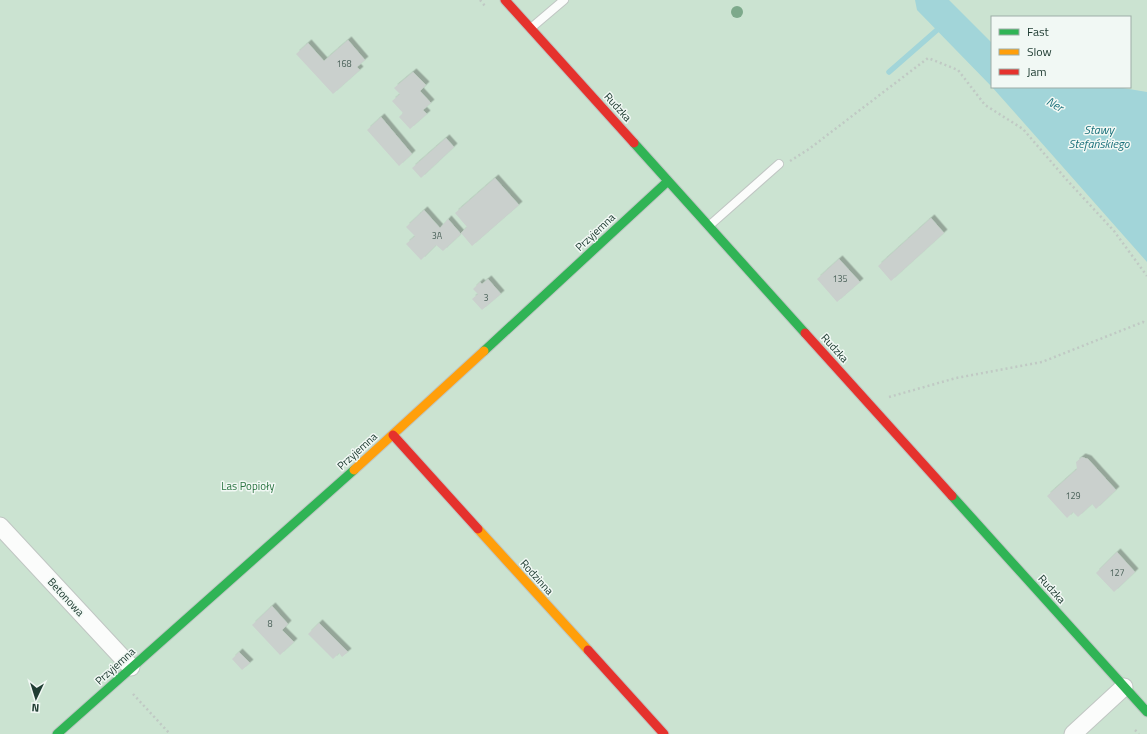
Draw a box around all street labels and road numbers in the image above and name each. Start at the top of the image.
street label: Rudzka [601,89,636,125]
street label: Przyjemna [572,209,619,255]
street label: Rudzka [818,330,853,366]
street label: Przyjemna [333,428,381,473]
street label: Rodzinna [517,556,558,599]
street label: Rudzka [1035,571,1070,607]
street label: Betonowa [44,574,88,620]
street label: Przyjemna [91,643,139,688]

